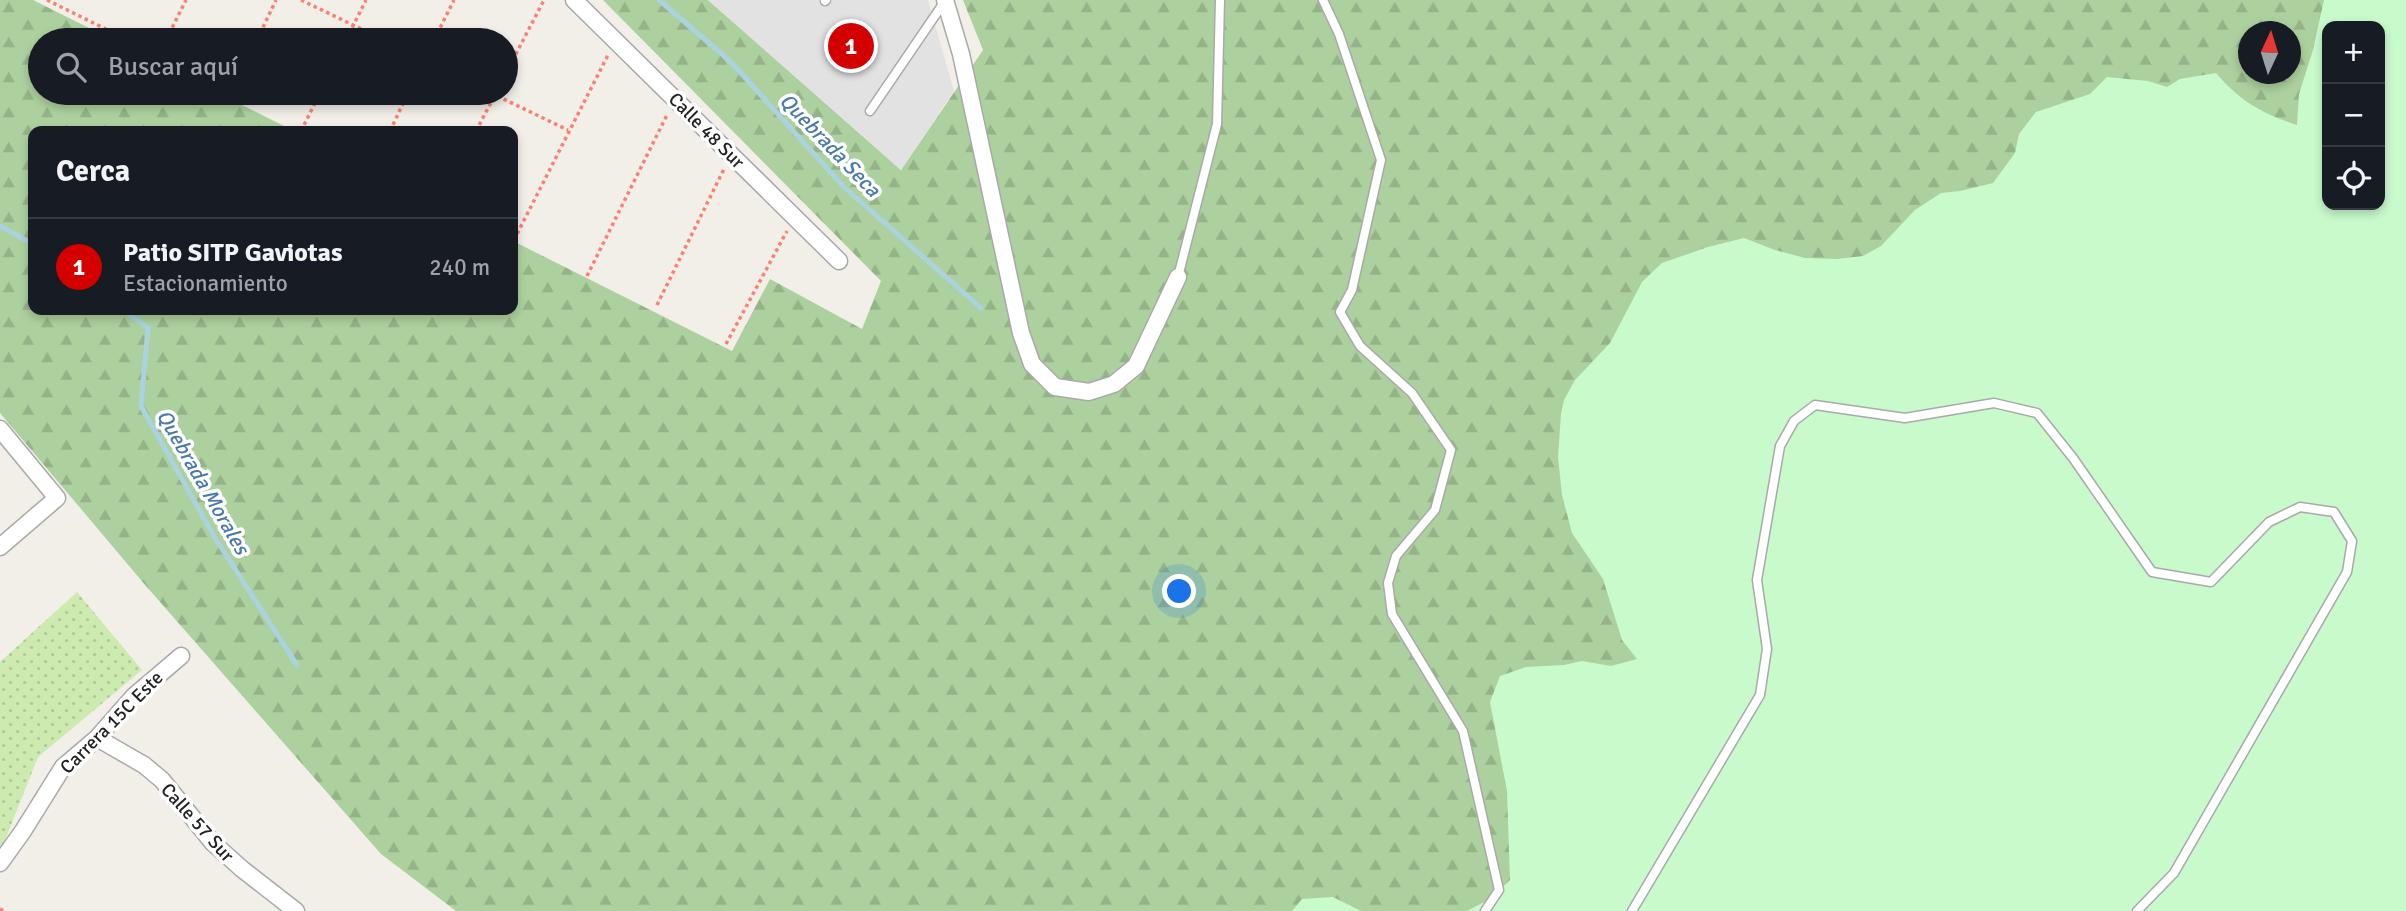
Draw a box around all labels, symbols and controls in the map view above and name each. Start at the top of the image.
pin: 1 [828,20,874,72]
north arrow [2238,21,2301,84]
map controls [2322,21,2385,210]
button: + [2322,21,2385,84]
search box [28,28,518,105]
icon: search [52,48,90,86]
text: Buscar aquí [108,51,238,83]
button: − [2322,84,2385,147]
street label: Calle 48 Sur [663,88,749,174]
water label: Quebrada Seca [774,88,887,203]
button: locate [2322,147,2385,210]
text: Cerca [56,153,130,190]
text: Patio SITP Gaviotas [123,237,342,269]
text: 1 [73,253,85,282]
text: 240 m [429,253,490,282]
text: Estacionamiento [123,269,288,298]
water label: Quebrada Morales [151,405,256,561]
your location [1162,574,1196,608]
street label: Carrera 15C Este [55,666,168,779]
street label: Calle 57 Sur [156,778,239,867]

